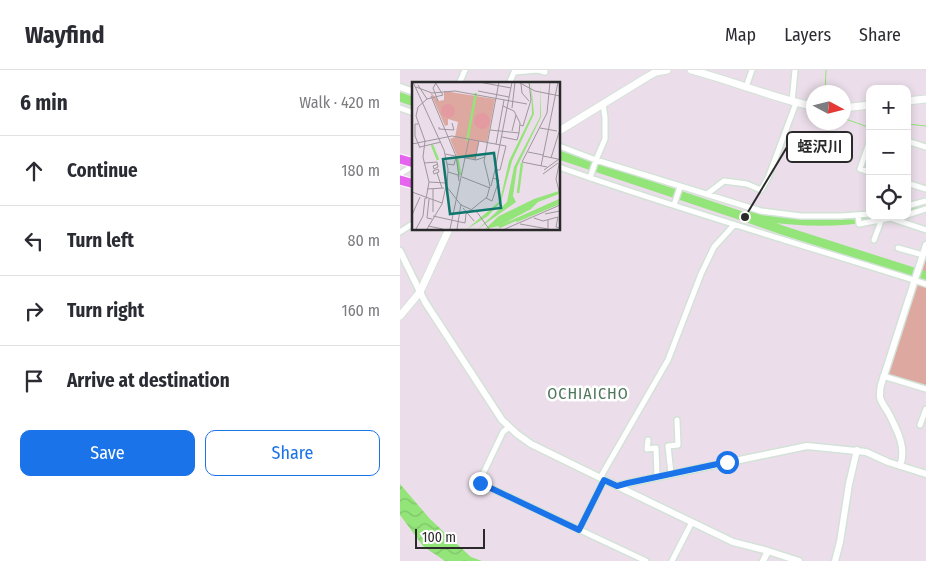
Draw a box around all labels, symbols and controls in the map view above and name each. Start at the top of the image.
text: Wayfind [25,21,105,49]
text: Map [725,24,756,46]
text: Layers [784,24,831,46]
text: Share [859,24,901,46]
inset map [412,82,560,230]
north arrow [806,85,851,130]
map controls [866,85,911,220]
button: + [866,85,911,130]
text: 6 min [20,90,68,116]
text: Walk · 420 m [299,93,380,112]
button: − [866,130,911,175]
callout: 蛭沢川 [787,132,852,162]
text: 蛭沢川 [797,138,843,156]
icon: ahead [20,157,48,185]
text: Continue [67,159,138,182]
text: 180 m [341,161,380,180]
button: locate [866,175,911,220]
icon: left [20,227,48,255]
text: Turn left [67,229,134,252]
text: 80 m [348,231,380,250]
icon: right [20,297,48,325]
text: Turn right [67,299,144,322]
text: 160 m [341,301,380,320]
icon: arrive [20,367,48,395]
text: Arrive at destination [67,369,230,392]
district label: OCHIAICHO [547,384,629,403]
button: Save [20,430,195,476]
button: Share [205,430,380,476]
route start [716,451,739,474]
route end [469,472,492,495]
scale bar [415,526,485,549]
text: 100 m [422,529,456,546]

